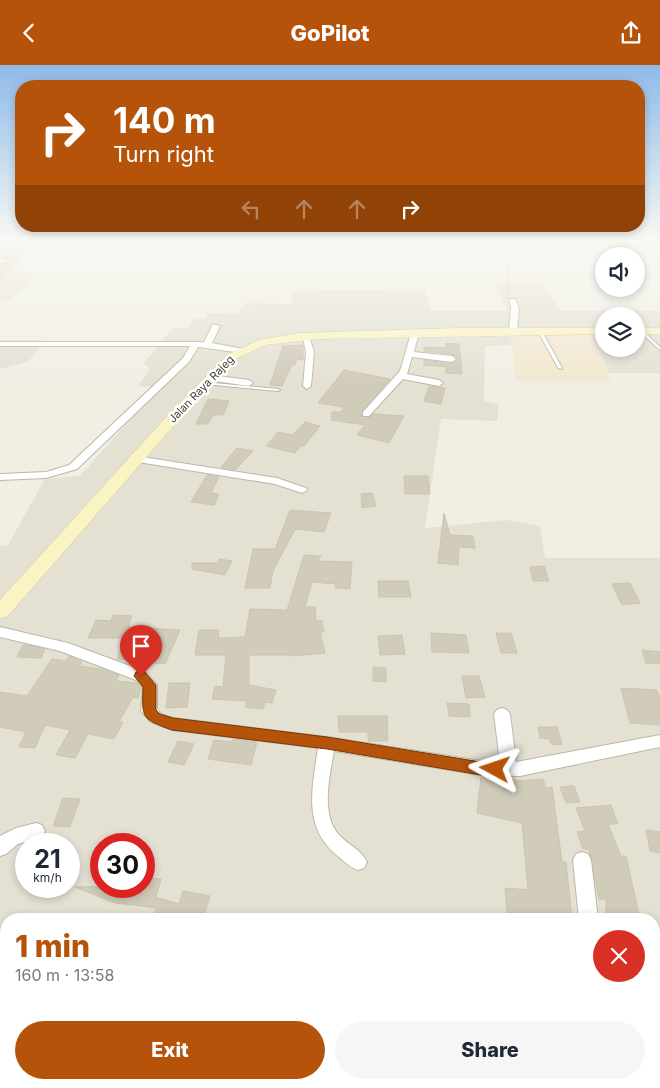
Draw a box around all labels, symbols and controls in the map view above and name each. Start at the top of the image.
icon: back [15,19,43,47]
icon: share [617,19,645,47]
text: GoPilot [291,20,370,46]
text: 140 m [113,99,216,141]
icon: right [30,100,95,165]
text: Turn right [113,141,214,167]
icon: left [237,195,265,223]
icon: ahead [290,195,318,223]
icon: ahead [343,195,371,223]
icon: right [396,195,424,223]
map controls [595,247,645,357]
button: sound [595,247,645,297]
button: layers [595,307,645,357]
street label: Jalan Raya Rajeg [165,352,237,426]
pin [120,625,162,676]
icon: arrive [127,632,155,660]
position arrow [468,742,520,794]
speed limit sign: 30 [90,833,155,898]
text: 21 [34,844,61,874]
text: km/h [33,870,62,885]
text: 1 min [15,928,90,964]
button: close [593,930,645,982]
text: 160 m · 13:58 [15,965,114,985]
button: Exit [15,1021,325,1079]
button: Share [335,1021,645,1079]

